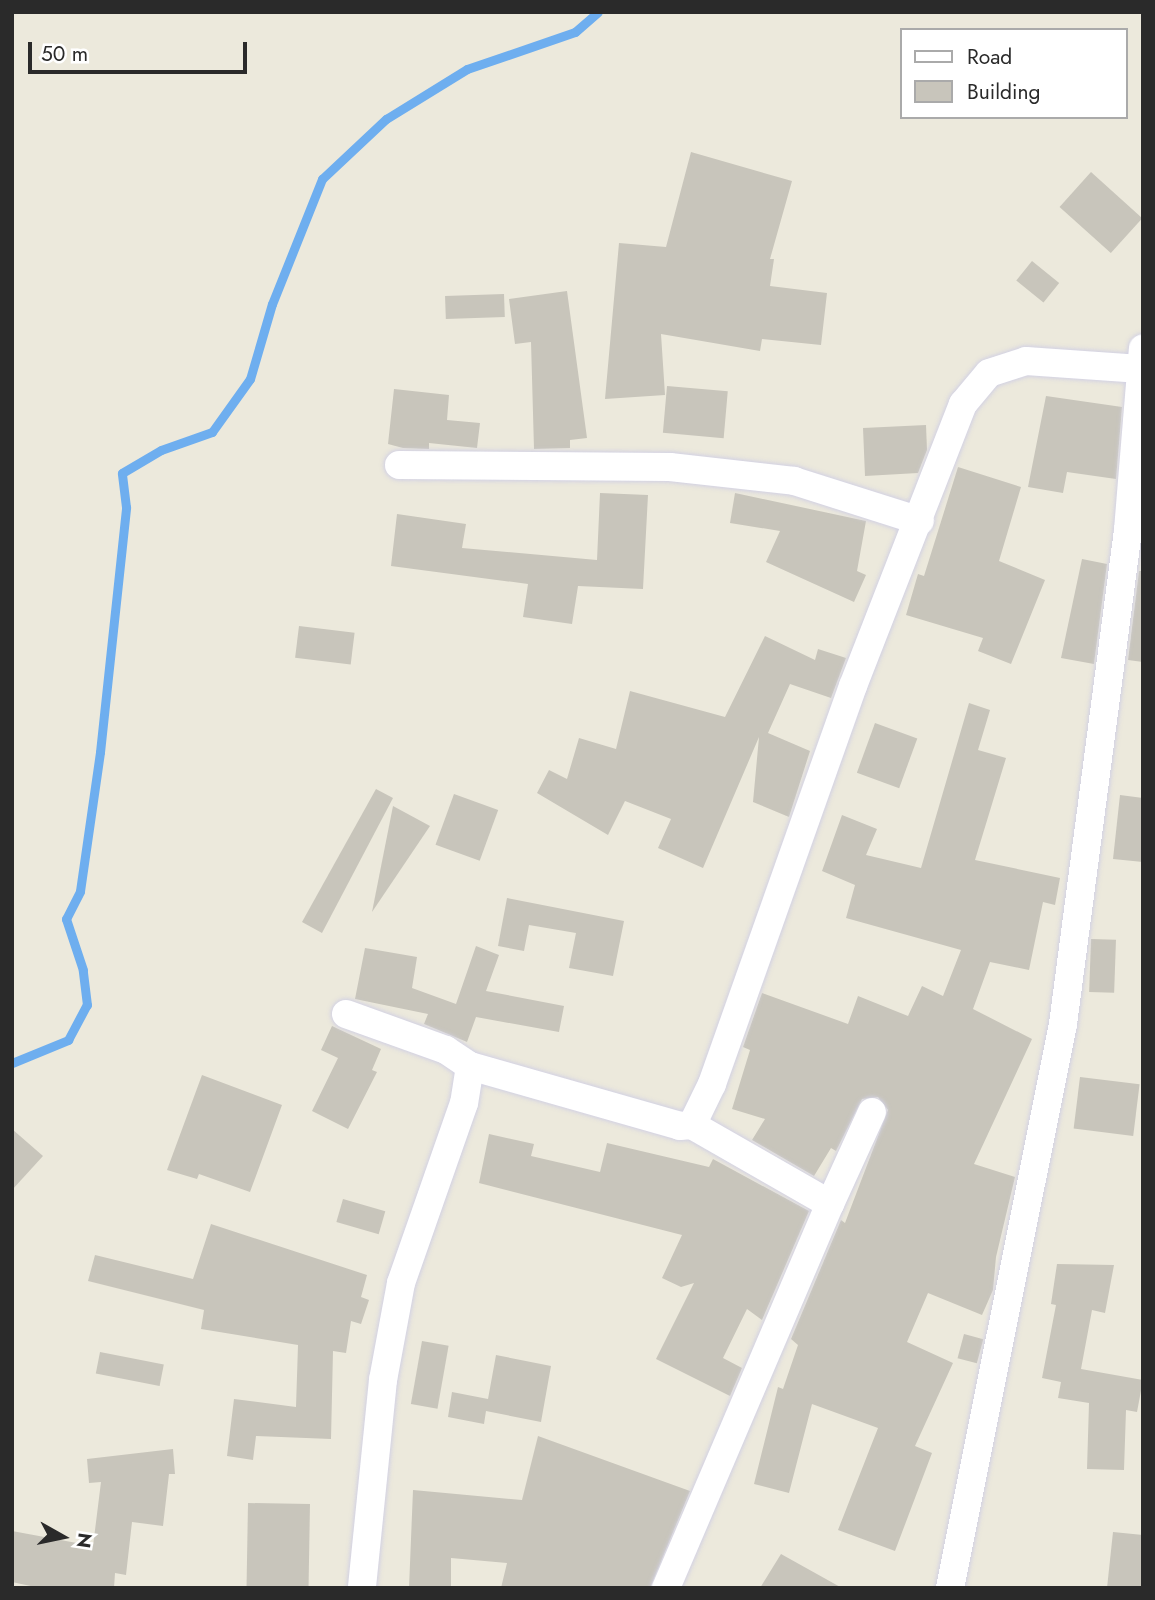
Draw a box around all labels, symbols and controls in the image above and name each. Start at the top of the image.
scale bar [32,28,250,72]
legend [900,28,1127,119]
text: 50 m [41,39,88,69]
text: Road [967,42,1012,72]
text: Building [967,77,1040,107]
north arrow [28,1502,98,1572]
text: N [70,1531,99,1550]

